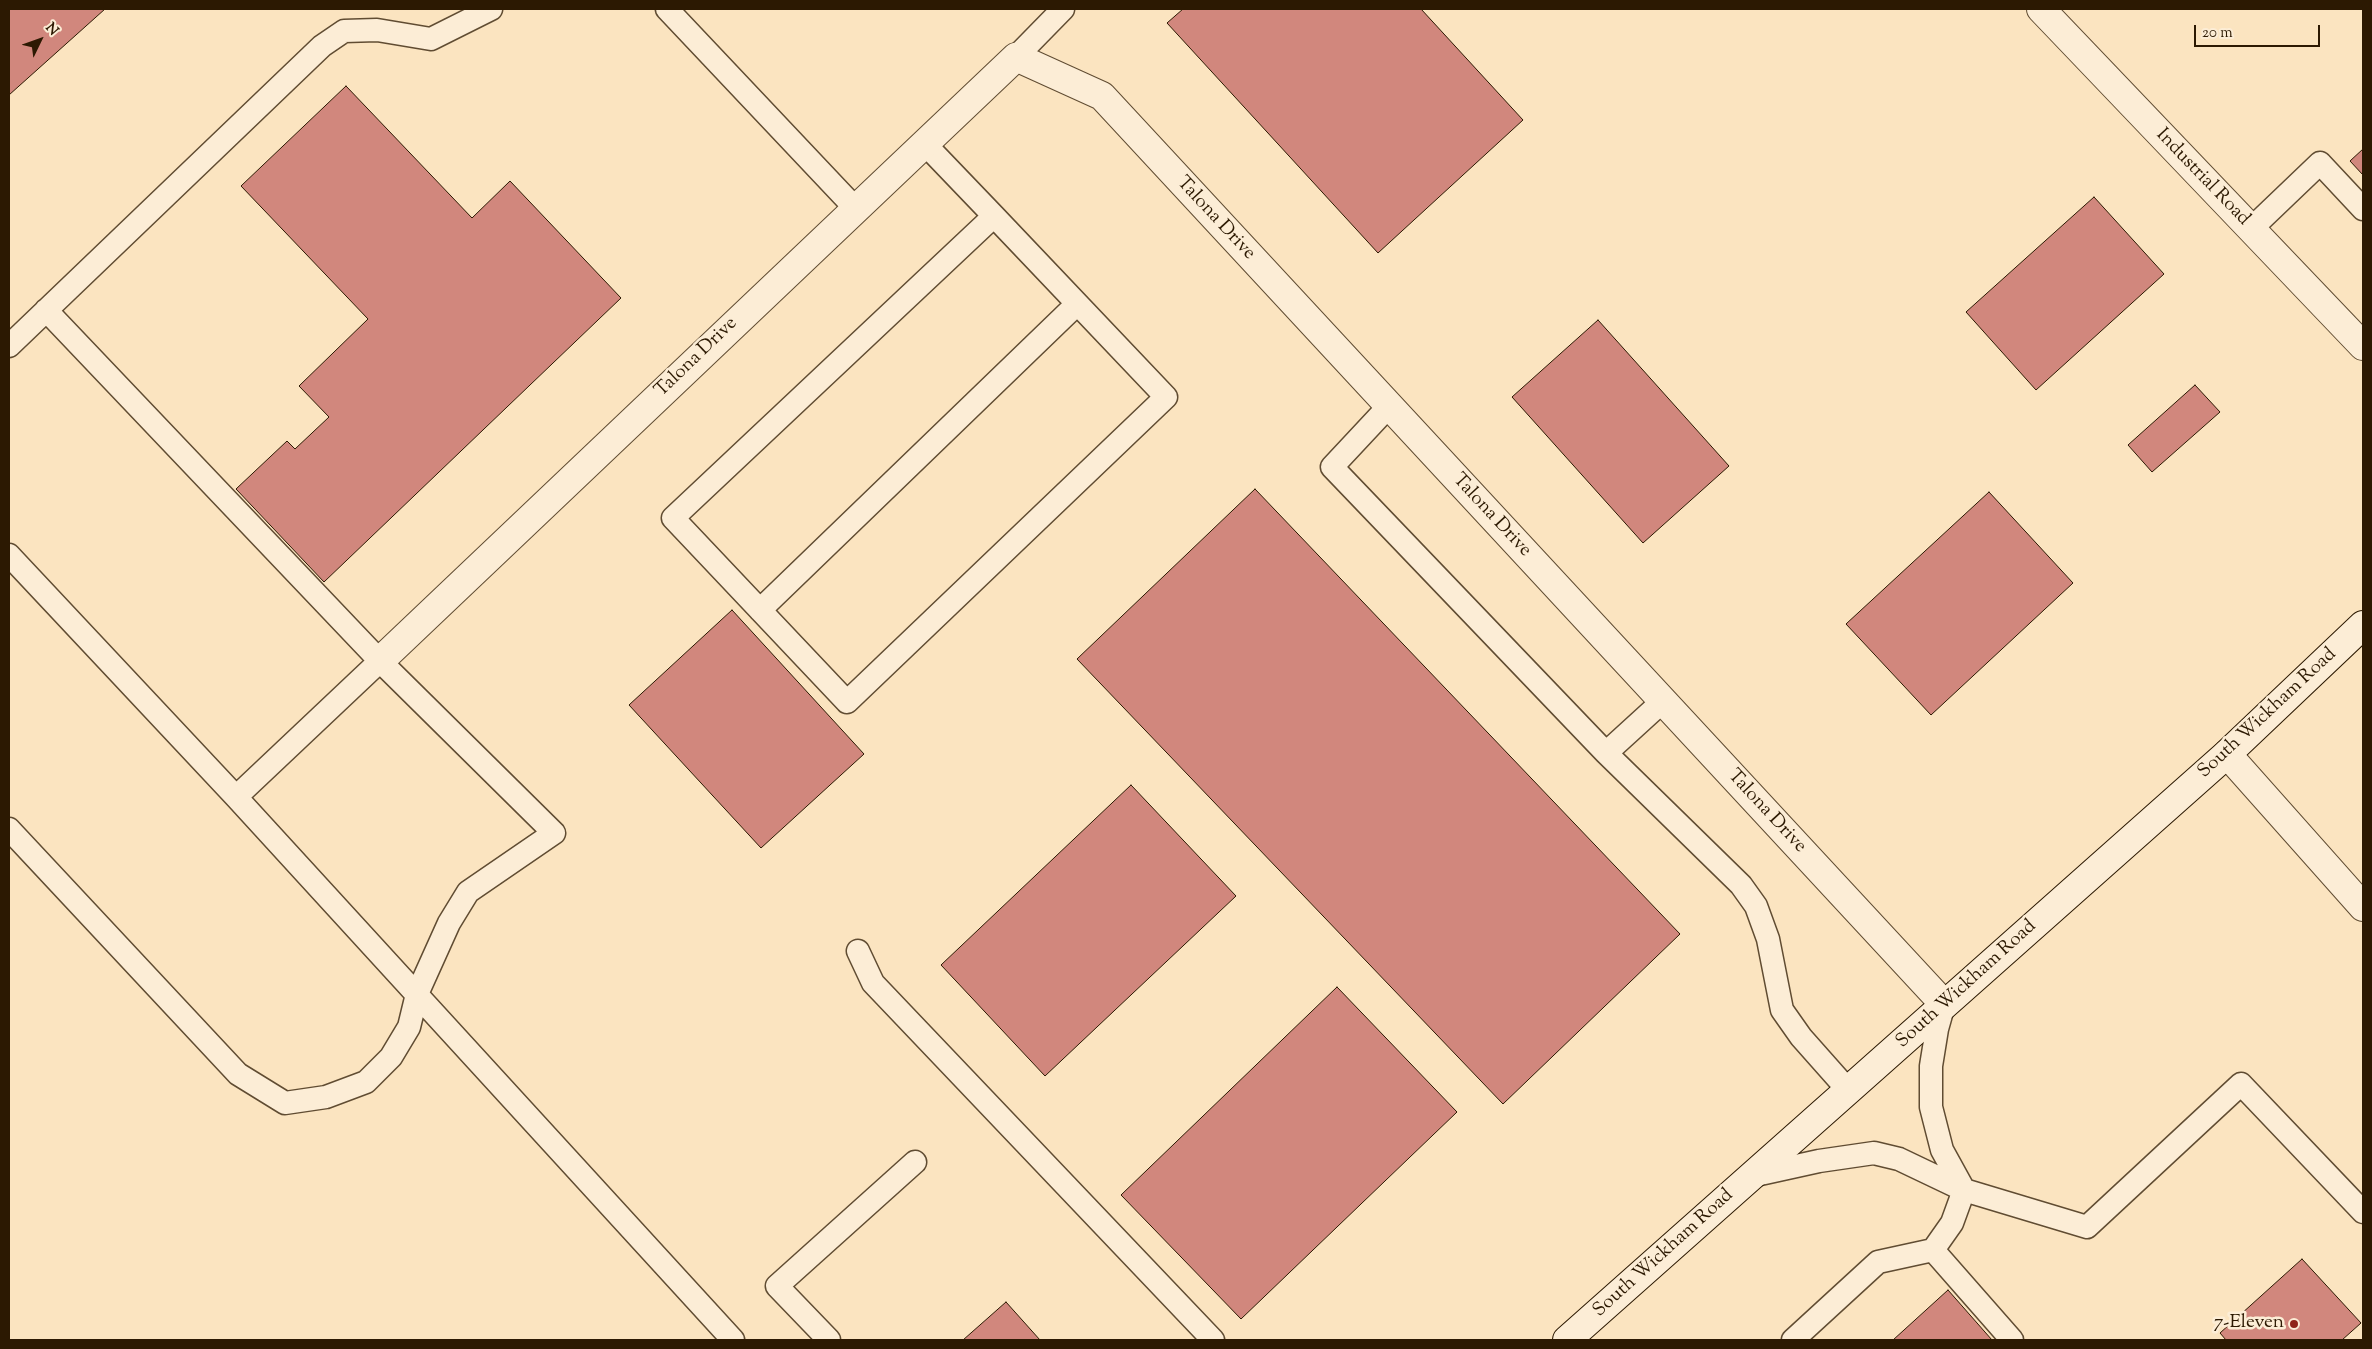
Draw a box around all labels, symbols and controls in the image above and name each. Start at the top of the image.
north arrow [15,15,65,65]
scale bar [2197,15,2323,47]
text: N [40,19,62,41]
text: 20 m [2202,23,2233,44]
street label: Industrial Road [2150,125,2254,231]
street label: Talona Drive [1171,173,1259,265]
street label: Talona Drive [651,313,743,403]
street label: Talona Drive [1447,470,1535,562]
street label: South Wickham Road [2194,644,2342,784]
street label: Talona Drive [1722,766,1810,858]
street label: South Wickham Road [1892,916,2042,1054]
street label: South Wickham Road [1589,1185,1739,1323]
place label: 7-Eleven [2214,1313,2284,1335]
marker: 7-Eleven [2288,1318,2300,1330]

